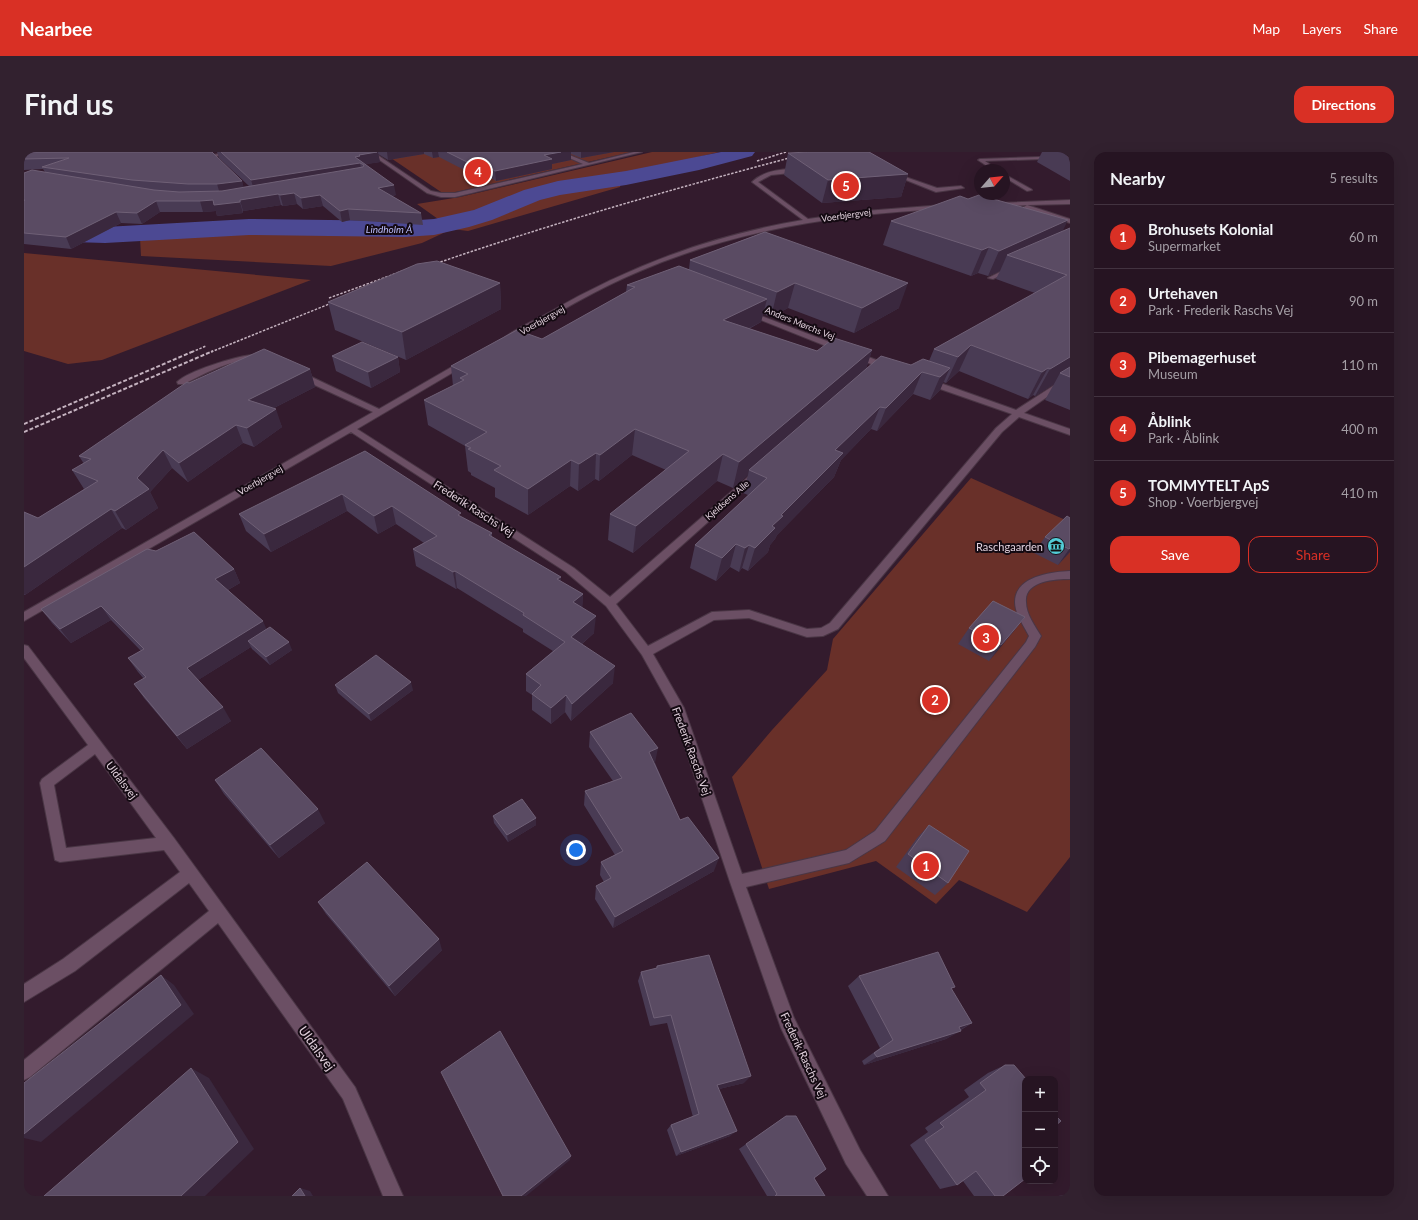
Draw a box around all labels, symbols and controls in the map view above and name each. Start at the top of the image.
text: Nearbee [20,17,92,40]
text: Map [1252,20,1280,37]
text: Layers [1302,20,1342,37]
text: Share [1364,20,1398,37]
button: Directions [1294,86,1394,123]
text: Find us [24,87,114,121]
pin: 4 [465,157,491,187]
north arrow [974,164,1010,200]
text: Nearby [1110,168,1165,189]
text: 5 results [1330,170,1378,186]
pin: 5 [833,171,859,201]
street label: Voerbjergvej [821,206,871,224]
text: Brohusets Kolonial [1148,220,1273,238]
water label: Lindholm Å [366,223,412,235]
text: 1 [1119,229,1127,245]
text: 60 m [1349,229,1378,245]
text: Supermarket [1148,238,1221,254]
text: Urtehaven [1148,284,1218,302]
text: 2 [1119,293,1127,309]
text: 90 m [1349,293,1378,309]
text: Park · Frederik Raschs Vej [1148,302,1293,318]
street label: Voerbjergvej [518,303,566,337]
street label: Anders Mørchs Vej [764,304,836,342]
text: Pibemagerhuset [1148,348,1256,366]
text: 3 [1119,357,1127,373]
text: 110 m [1341,357,1378,373]
text: Museum [1148,366,1198,382]
text: Åblink [1148,412,1191,430]
text: 4 [1119,421,1127,437]
text: 400 m [1341,421,1378,437]
text: Park · Åblink [1148,430,1219,446]
street label: Voerbjergvej [236,463,284,497]
text: TOMMYTELT ApS [1148,476,1270,494]
street label: Frederik Raschs Vej [431,477,517,539]
street label: Kjeldsens Alle [703,478,751,522]
text: 5 [1119,485,1127,501]
text: 410 m [1341,485,1378,501]
text: Shop · Voerbjergvej [1148,494,1258,510]
museum icon: Raschgaarden [1046,536,1066,556]
button: Save [1110,536,1240,573]
button: Share [1248,536,1378,573]
place label: Raschgaarden [976,540,1043,553]
pin: 3 [973,623,999,653]
pin: 2 [922,685,948,715]
street label: Frederik Raschs Vej [670,705,714,797]
street label: Uldalsvej [104,759,140,802]
your location [566,840,586,860]
pin: 1 [913,851,939,881]
street label: Frederik Raschs Vej [778,1010,830,1100]
street label: Uldalsvej [295,1023,339,1073]
map controls [1022,1076,1058,1184]
button: + [1022,1076,1058,1112]
button: − [1022,1112,1058,1148]
button: locate [1022,1148,1058,1184]

